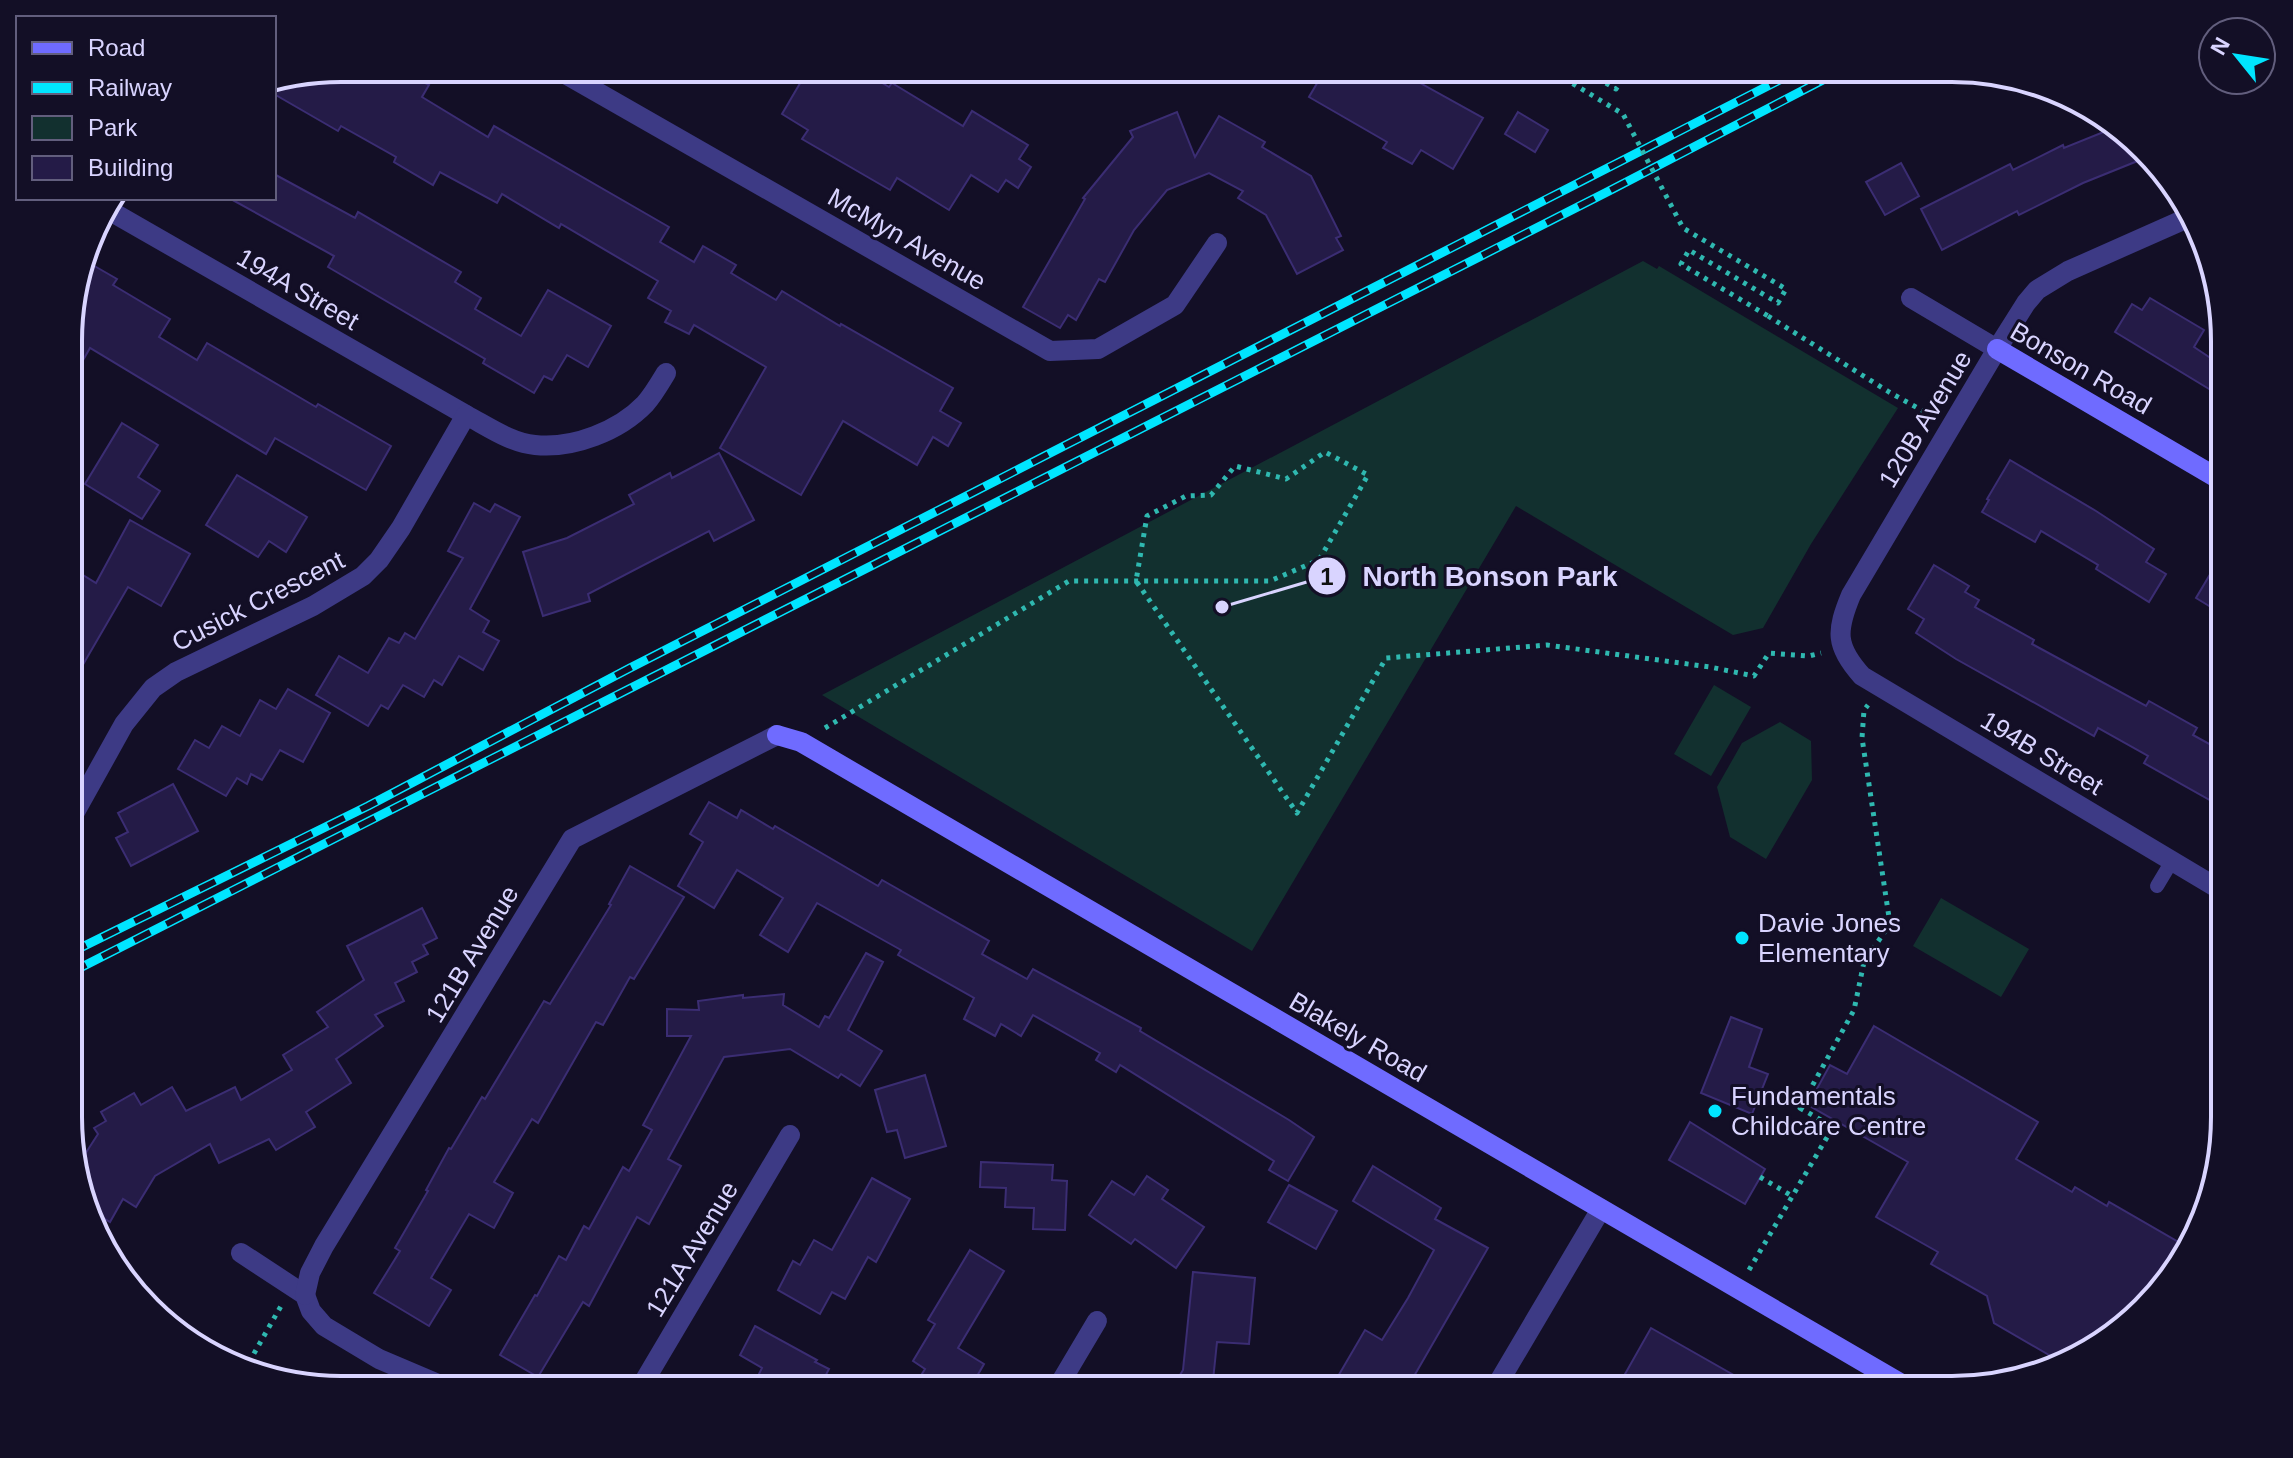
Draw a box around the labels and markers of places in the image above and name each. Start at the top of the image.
callout: North Bonson Park [1307,550,1634,602]
place label: Davie Jones Elementary [1758,908,1901,968]
marker: Davie Jones Elementary [1733,929,1751,947]
place label: Fundamentals Childcare Centre [1731,1081,1926,1141]
marker: Fundamentals Childcare Centre [1706,1102,1724,1120]

